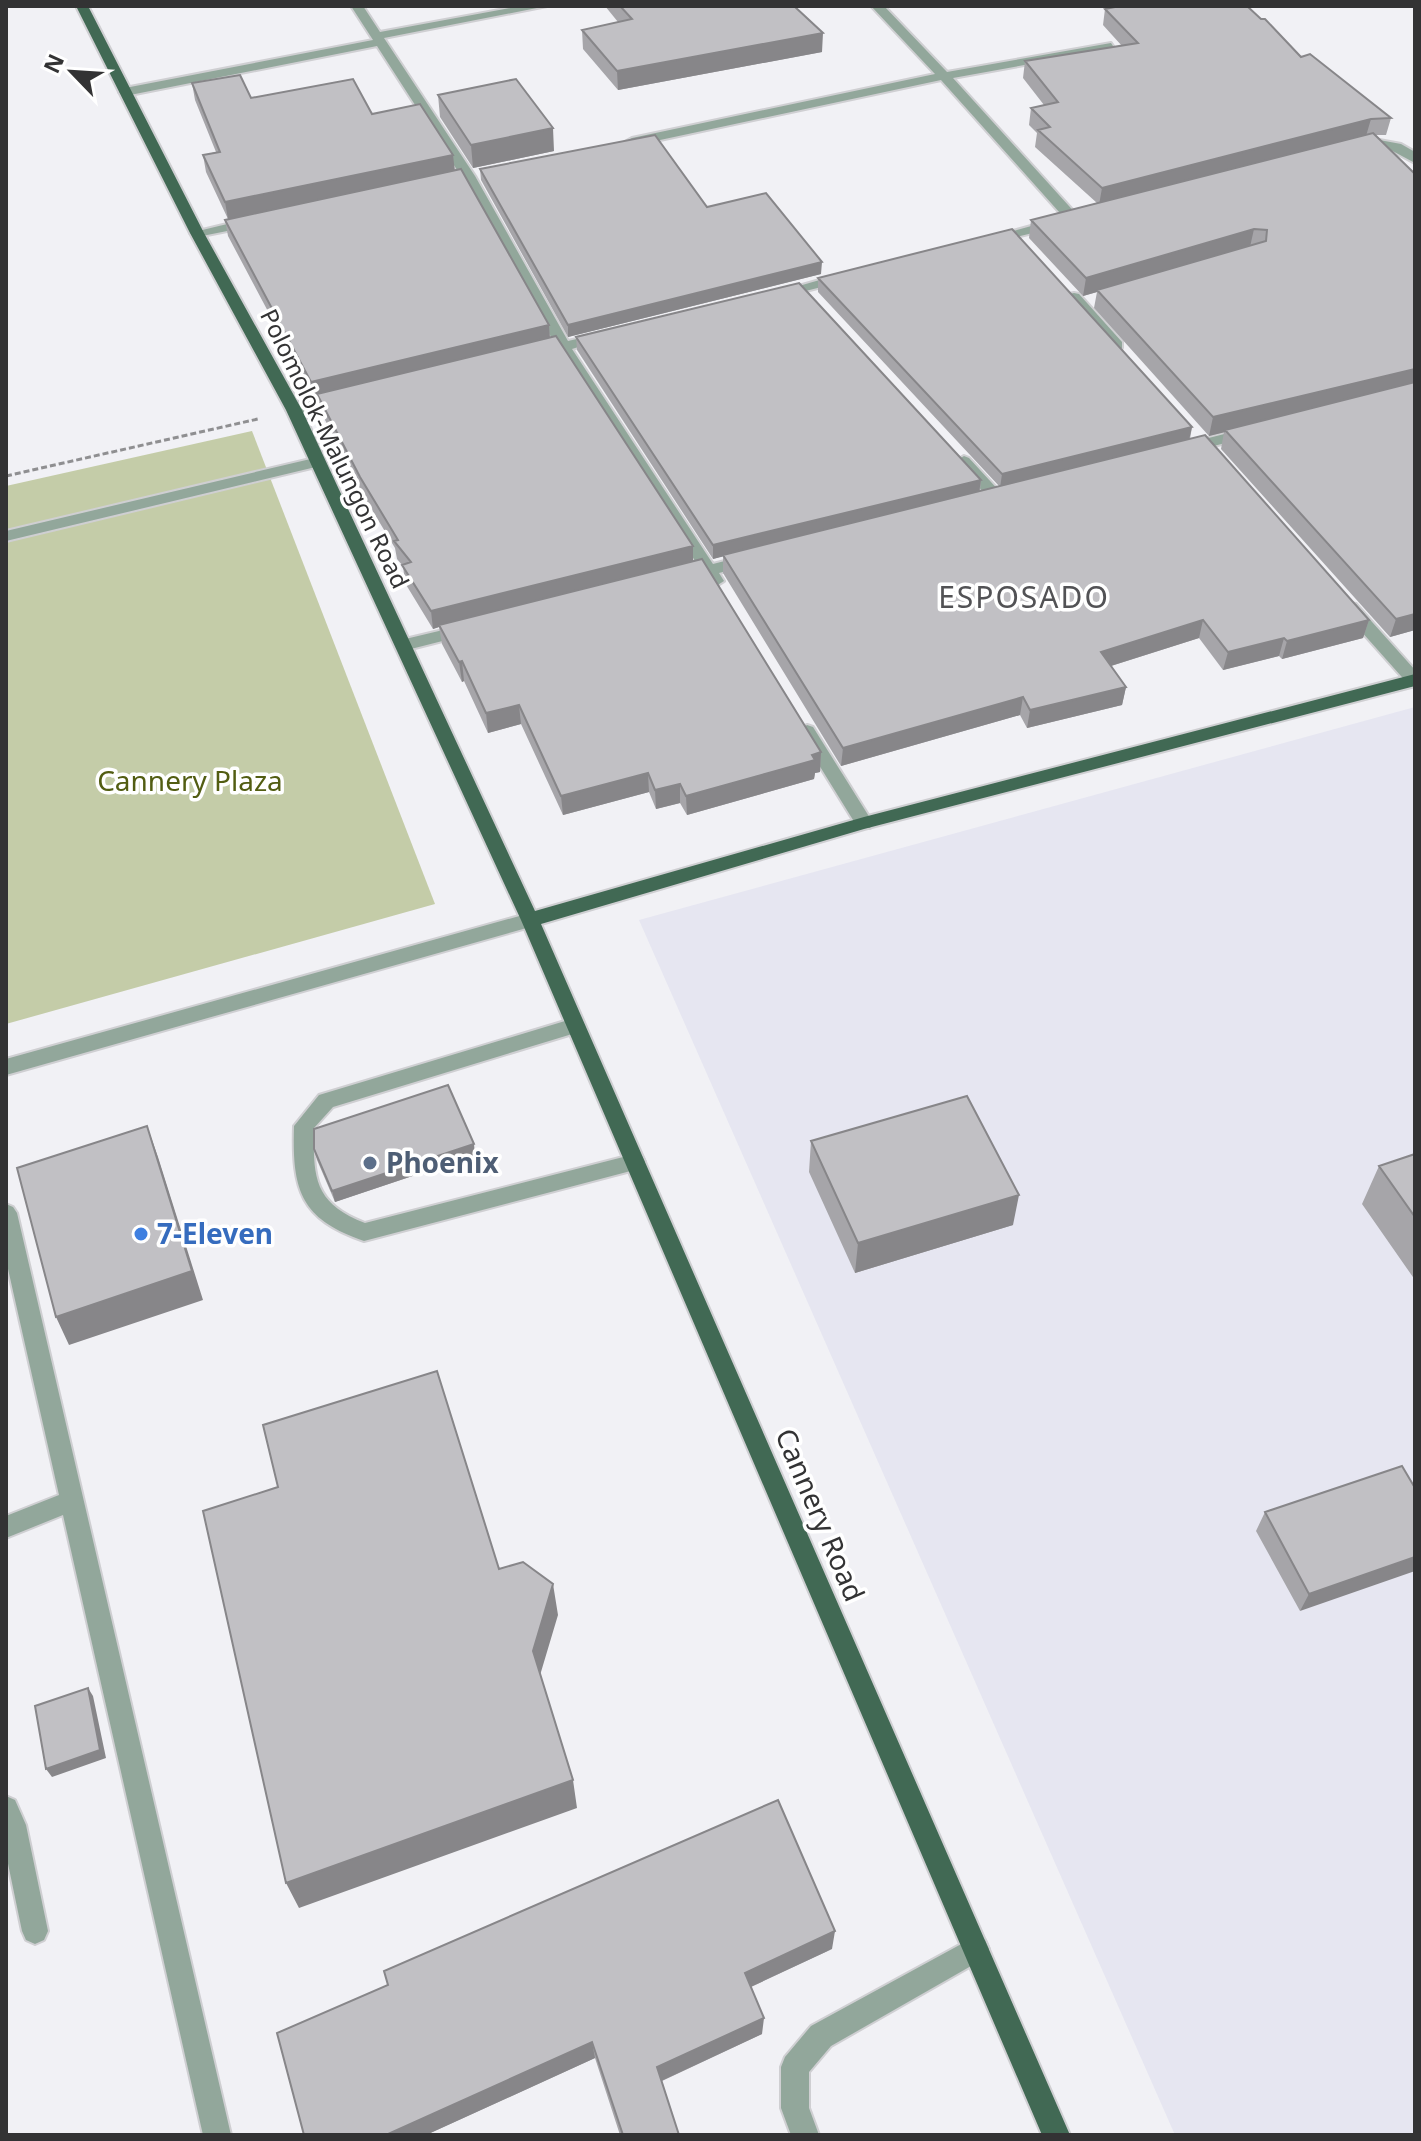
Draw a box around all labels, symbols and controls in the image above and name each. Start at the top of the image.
north arrow [32,32,112,112]
text: N [36,49,70,78]
street label: Polomolok-Malungon Road [253,303,417,594]
district label: ESPOSADO [938,576,1110,617]
park label: Cannery Plaza [97,761,283,799]
place label: Phoenix [386,1143,499,1181]
marker: Phoenix [361,1154,379,1172]
place label: 7-Eleven [157,1214,273,1252]
marker: 7-Eleven [132,1225,150,1243]
street label: Cannery Road [767,1422,874,1607]

